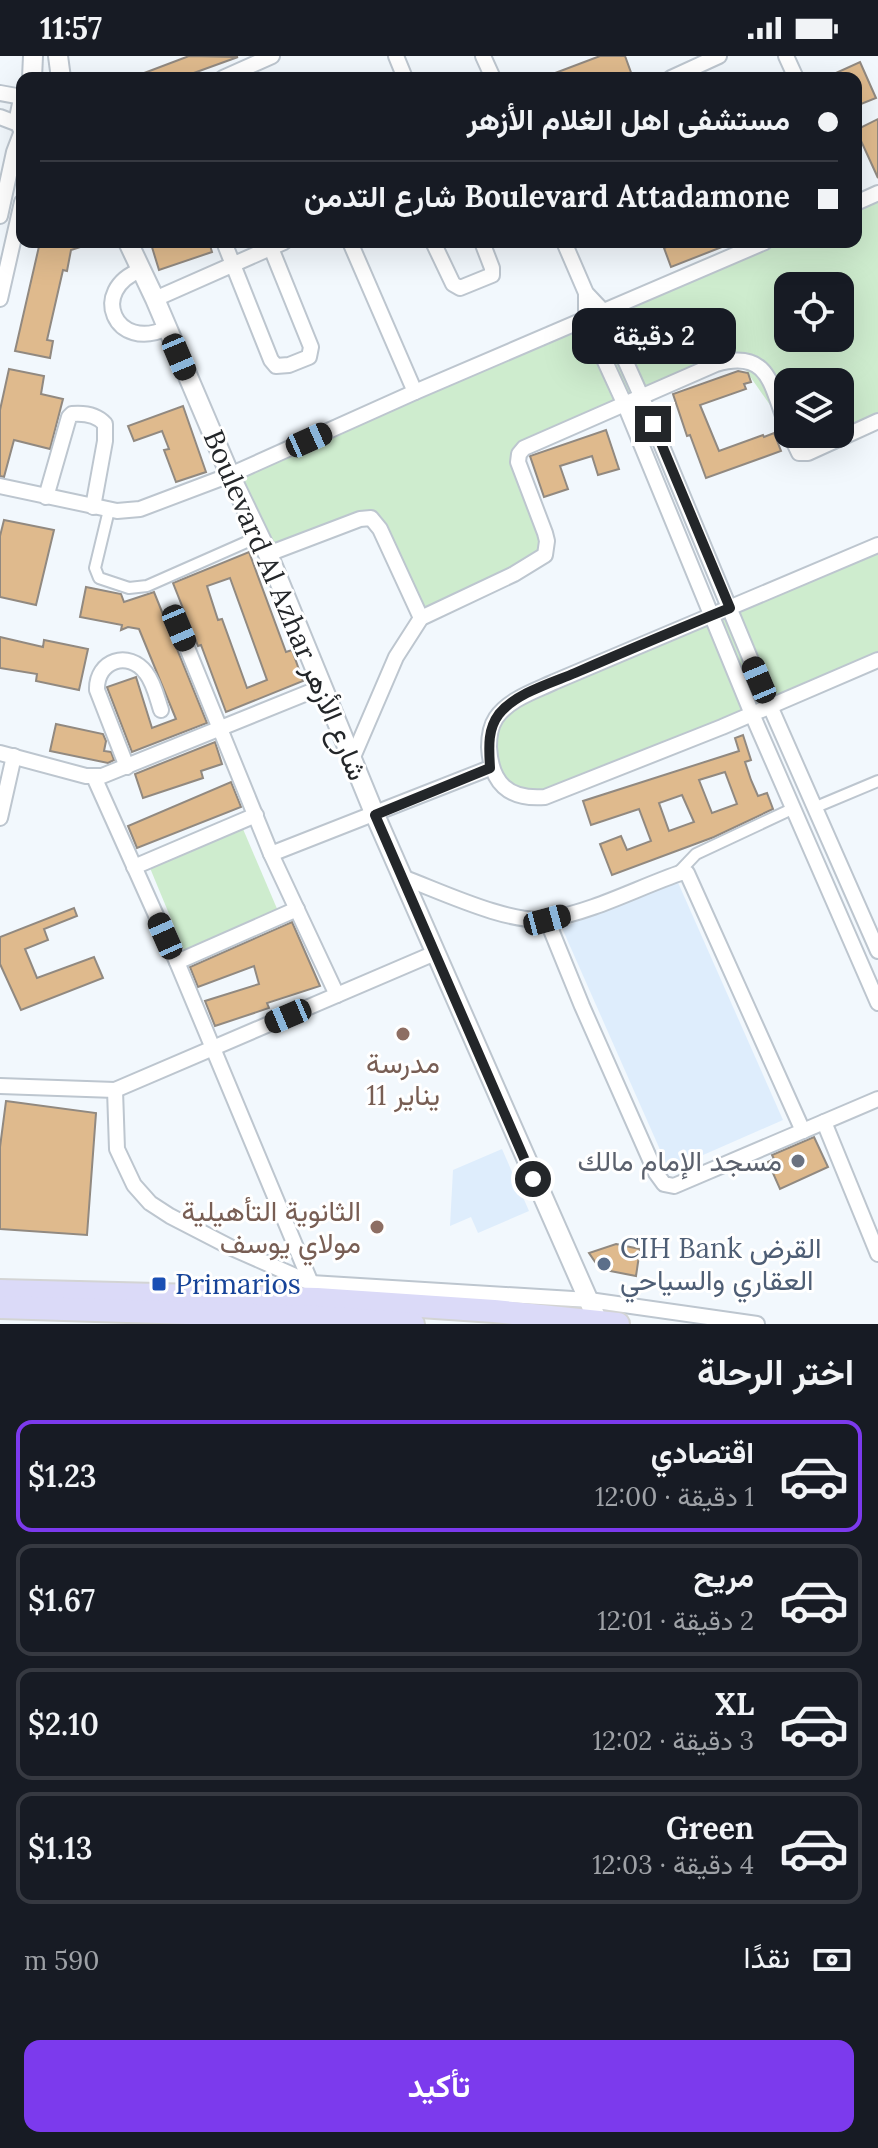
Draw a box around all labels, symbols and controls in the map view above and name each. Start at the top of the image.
text: 11:57 [40,9,102,47]
text: مستشفى اهل الغلام الأزهر [467,100,790,138]
text: Boulevard Attadamone شارع التدمن [304,177,790,215]
map controls [774,272,854,448]
button: locate [774,272,854,352]
callout: 2 دقيقة [571,308,735,364]
text: 2 دقيقة [613,319,695,352]
car [159,330,199,384]
button: layers [774,368,854,448]
route end [635,406,671,442]
car [282,419,336,461]
street label: Boulevard Al Azhar شارع الأزهر [195,424,376,786]
car [159,601,199,655]
car [739,653,779,707]
car [521,902,573,938]
car [144,909,186,963]
car [261,996,315,1036]
marker: مدرسة 11 يناير [394,1025,412,1043]
place label: مدرسة 11 يناير [366,1045,440,1113]
place label: مسجد الإمام مالك [578,1143,782,1180]
marker: مسجد الإمام مالك [789,1152,807,1170]
route start [515,1161,551,1197]
place label: الثانوية التأهيلية مولاي يوسف [182,1193,361,1266]
marker: الثانوية التأهيلية مولاي يوسف [368,1218,386,1236]
place label: CIH Bank القرض العقاري والسياحي [620,1230,821,1303]
marker: CIH Bank القرض العقاري والسياحي [595,1255,613,1273]
place label: Primarios [175,1266,301,1302]
marker: Primarios [150,1275,168,1293]
text: اختر الرحلة [697,1349,854,1395]
text: اقتصادي [651,1433,754,1471]
icon: car [778,1440,850,1512]
text: $1.23 [28,1457,97,1495]
text: 1 دقيقة · 12:00 [595,1480,754,1513]
text: مريح [694,1557,754,1595]
icon: car [778,1564,850,1636]
text: $1.67 [28,1581,95,1619]
text: 2 دقيقة · 12:01 [597,1604,754,1637]
text: XL [715,1685,754,1723]
icon: car [778,1688,850,1760]
text: $2.10 [28,1705,99,1743]
text: 3 دقيقة · 12:02 [592,1724,754,1757]
text: Green [666,1809,754,1847]
icon: car [778,1812,850,1884]
text: $1.13 [28,1829,92,1867]
text: 4 دقيقة · 12:03 [592,1848,754,1881]
text: نقدًا [744,1938,790,1976]
icon: cash [810,1938,854,1982]
text: 590 m [24,1944,99,1977]
button: تأكيد [24,2040,854,2132]

